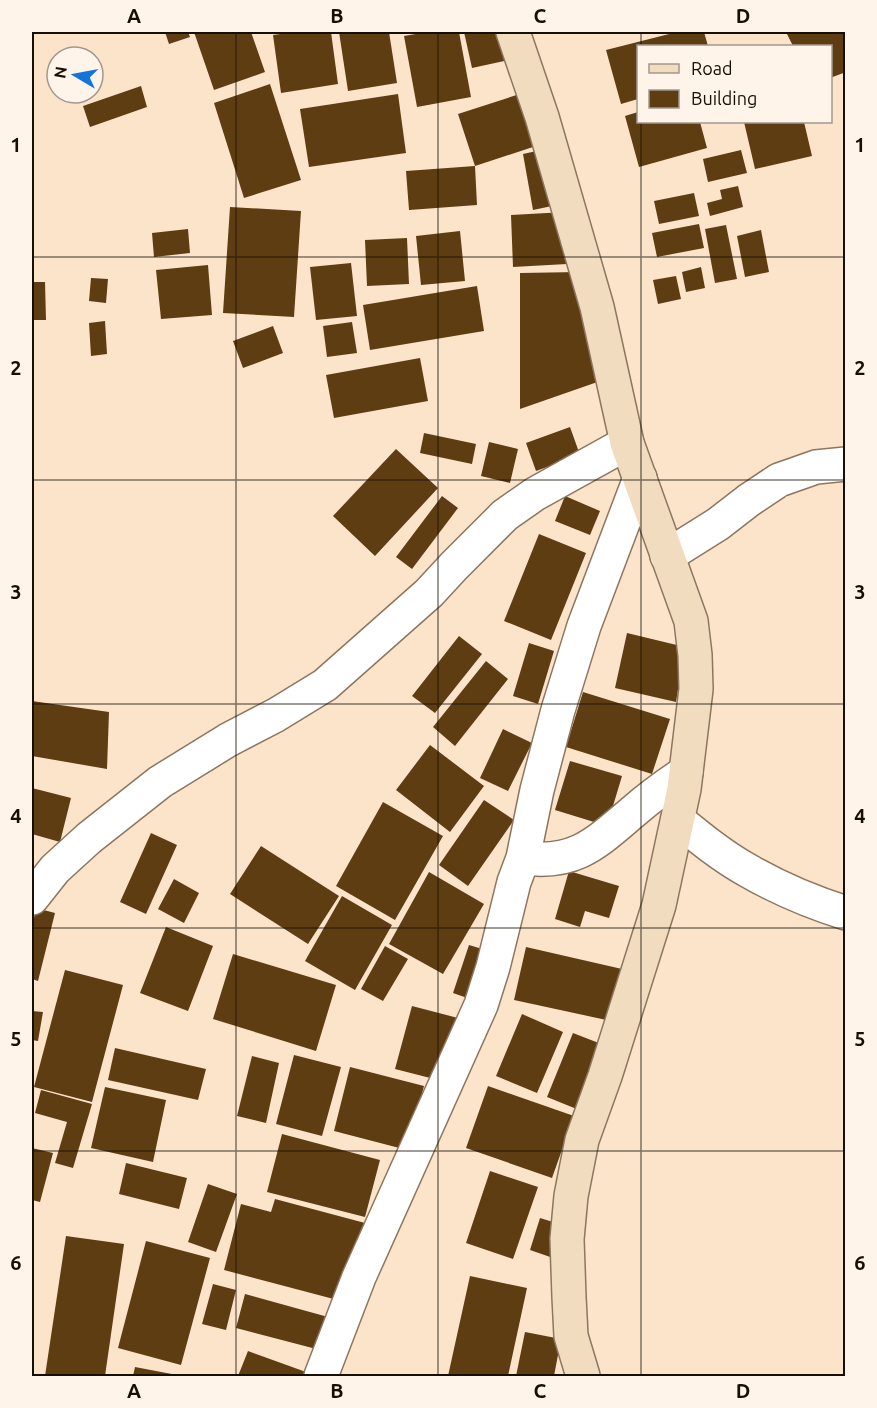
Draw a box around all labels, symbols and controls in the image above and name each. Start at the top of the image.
text: A [127,4,141,27]
text: B [330,4,344,27]
text: C [534,4,547,27]
text: D [736,4,750,27]
north arrow [45,45,105,105]
legend [637,45,832,123]
text: Road [691,58,733,78]
text: N [50,65,70,80]
text: Building [691,88,757,108]
text: 1 [10,133,22,156]
text: 1 [854,133,866,156]
text: 2 [10,356,22,379]
text: 2 [854,356,866,379]
text: 3 [10,580,22,603]
text: 3 [854,580,866,603]
text: 4 [10,804,22,827]
text: 4 [854,804,866,827]
text: 5 [10,1027,22,1050]
text: 5 [854,1027,866,1050]
text: 6 [10,1251,22,1274]
text: 6 [854,1251,866,1274]
text: A [127,1379,141,1402]
text: B [330,1379,344,1402]
text: C [534,1379,547,1402]
text: D [736,1379,750,1402]

